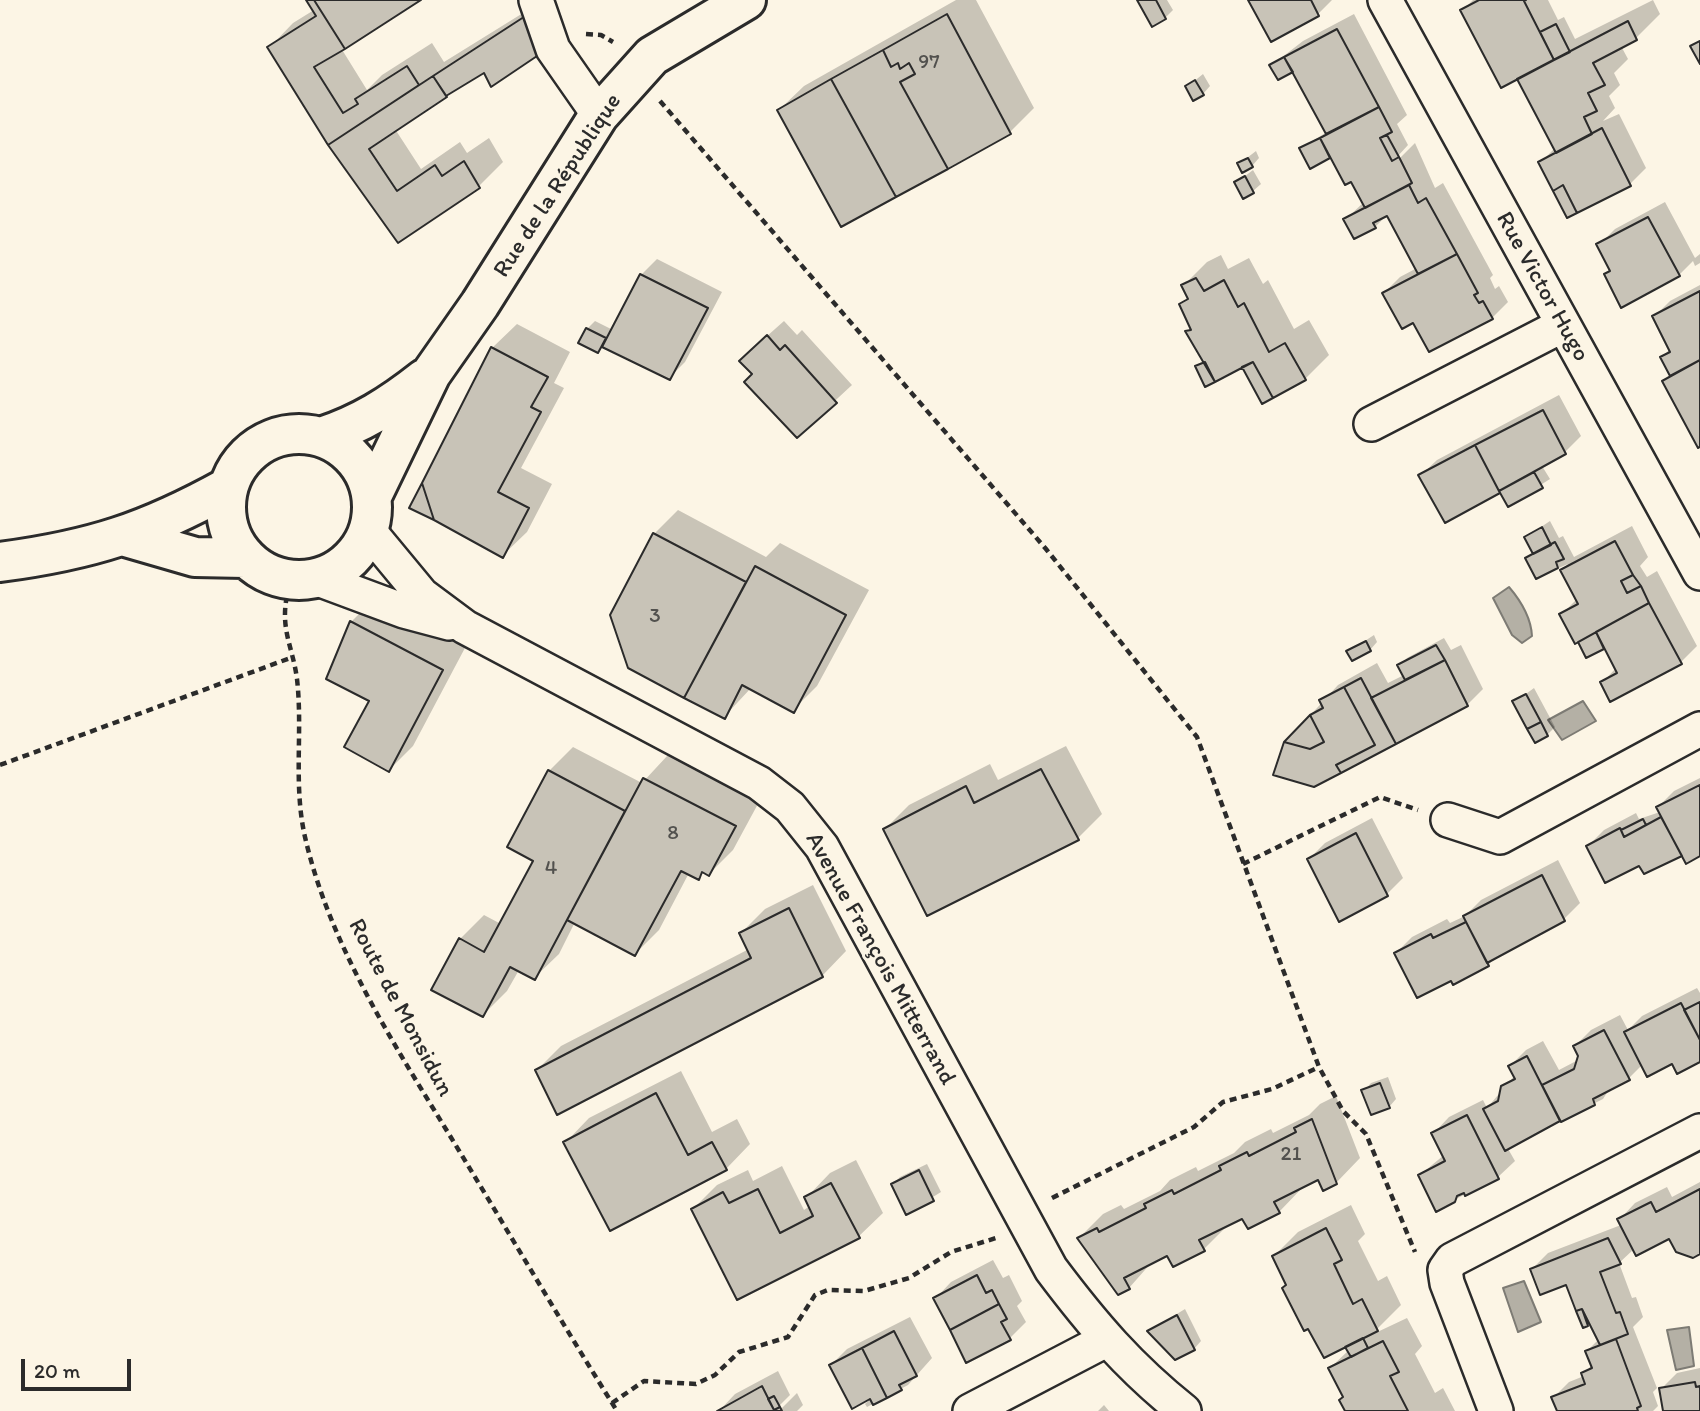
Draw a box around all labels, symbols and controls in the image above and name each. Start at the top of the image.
house number: 97 [918,50,940,76]
street label: Rue de la République [488,89,628,283]
street label: Rue Victor Hugo [1489,207,1595,367]
house number: 3 [649,604,661,630]
house number: 8 [667,821,679,847]
street label: Avenue François Mitterrand [798,828,962,1090]
house number: 4 [545,856,557,882]
street label: Route de Monsidun [341,914,459,1102]
house number: 21 [1281,1142,1301,1168]
scale bar [24,1344,135,1388]
text: 20 m [34,1358,80,1383]

